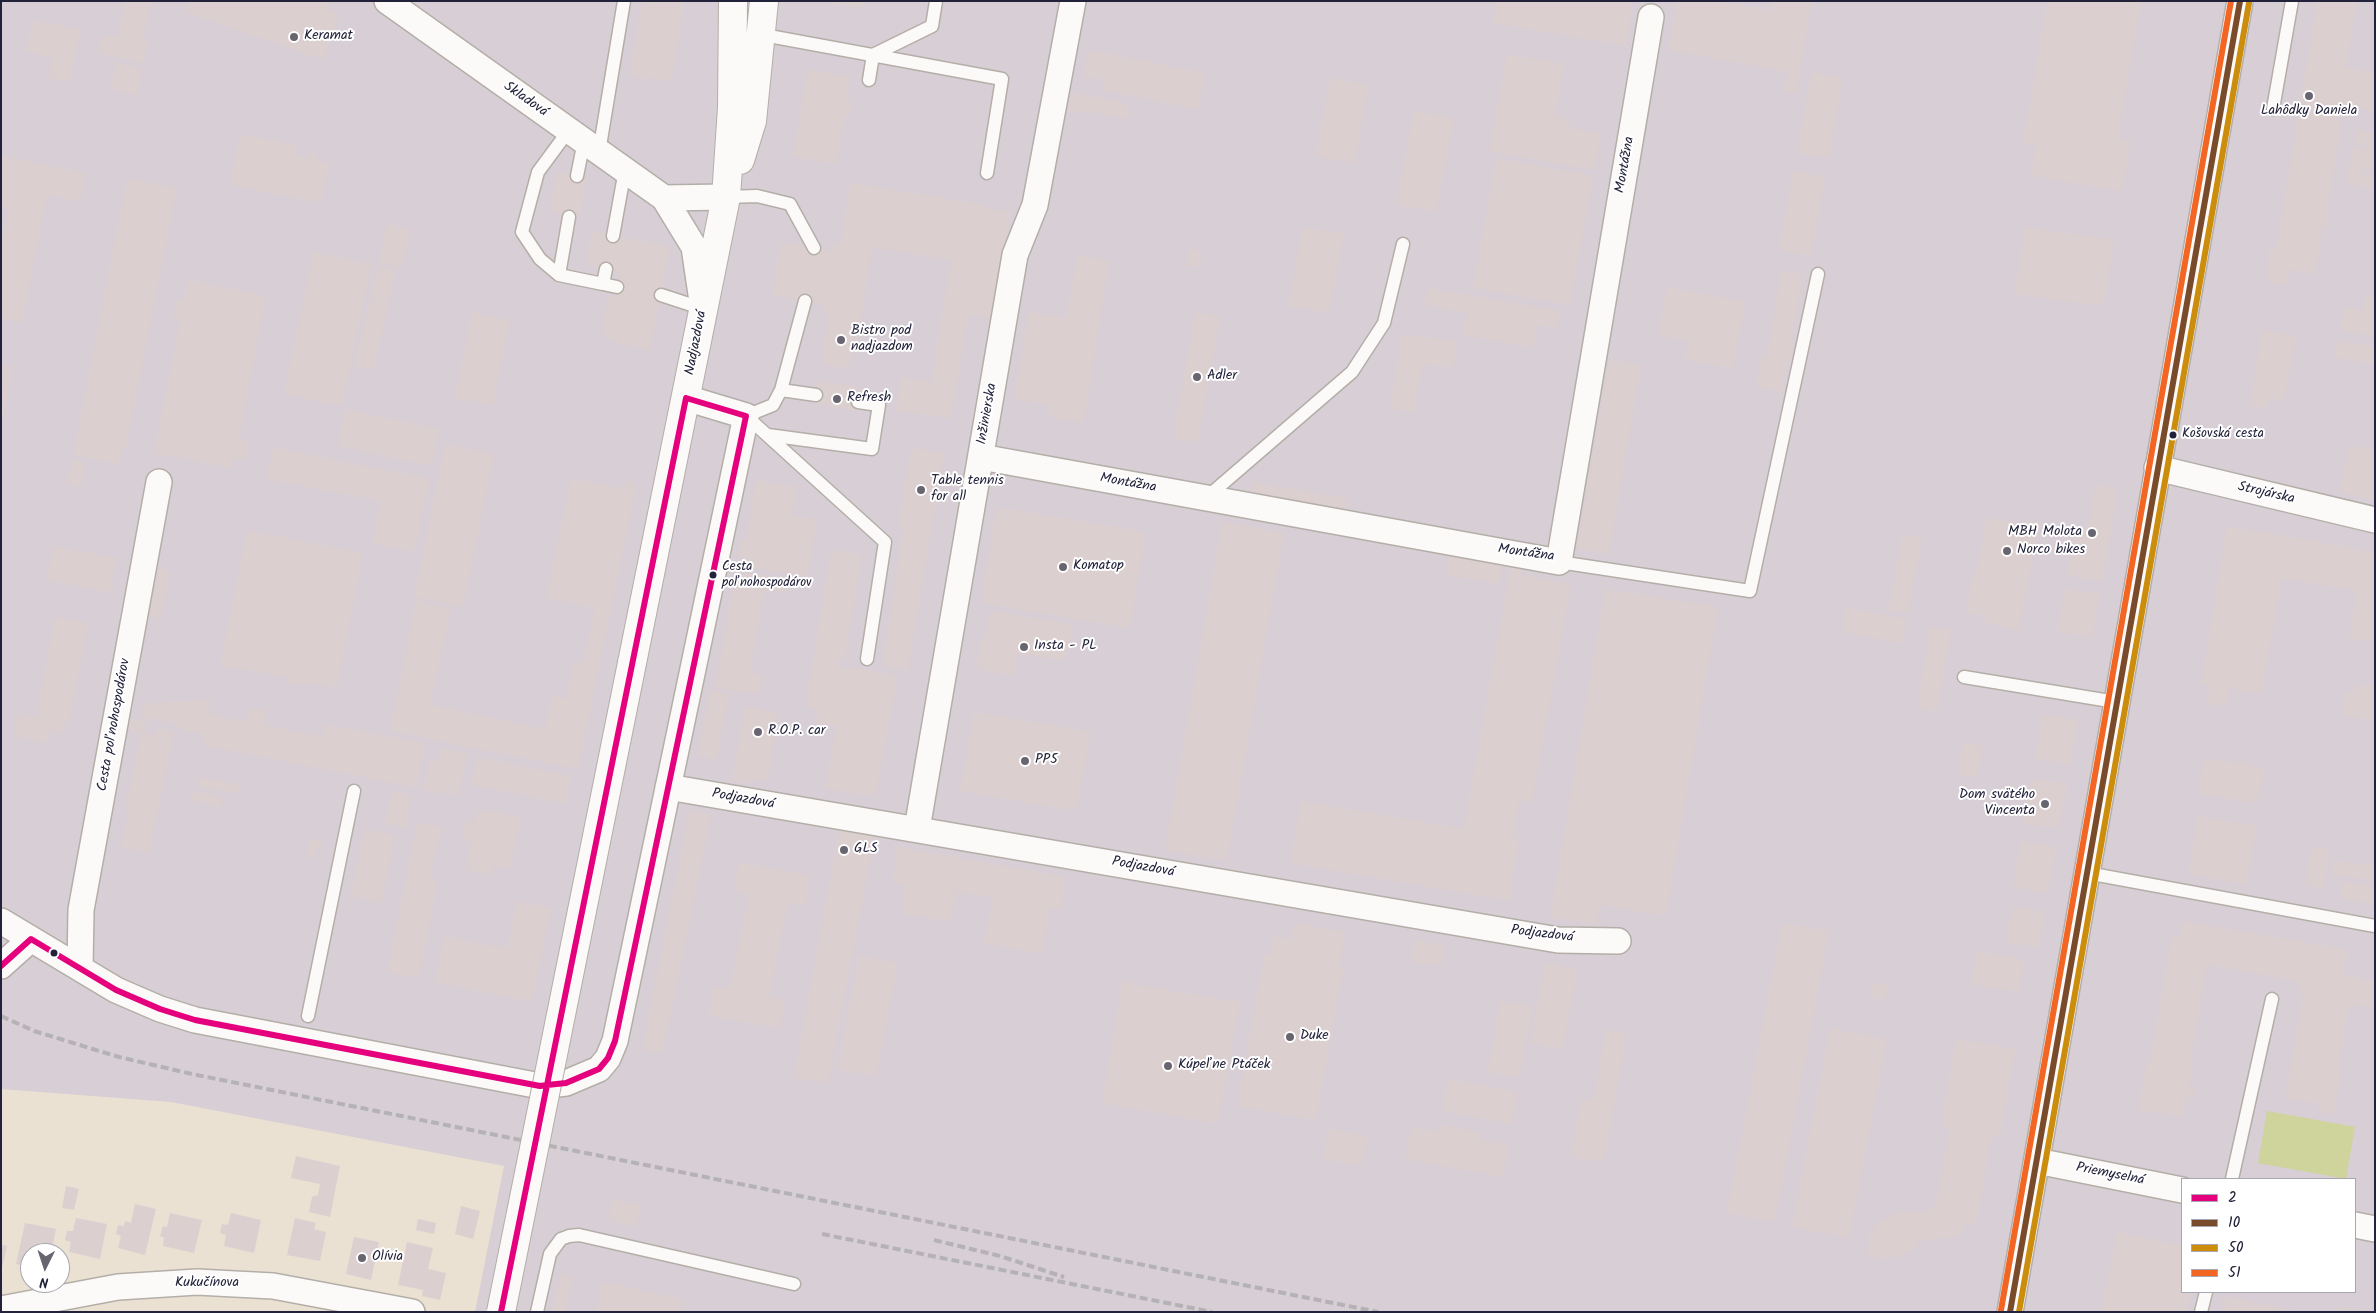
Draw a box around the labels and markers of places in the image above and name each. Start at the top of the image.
place label: Keramat [304,29,353,45]
marker: Keramat [288,31,300,43]
marker: Lahôdky Daniela [2303,90,2315,102]
place label: Lahôdky Daniela [2261,104,2357,120]
place label: Bistro pod nadjazdom [851,324,913,357]
marker: Bistro pod nadjazdom [835,334,847,346]
place label: Adler [1207,369,1237,385]
marker: Adler [1191,371,1203,383]
place label: Refresh [847,391,891,407]
marker: Refresh [831,393,843,405]
place label: Košovská cesta [2182,427,2264,443]
marker: Košovská cesta [2168,430,2178,440]
place label: Table tennis for all [931,474,1004,507]
marker: Table tennis for all [915,484,927,496]
place label: MBH Molota [2008,525,2082,541]
marker: MBH Molota [2086,527,2098,539]
place label: Norco bikes [2017,543,2085,559]
marker: Norco bikes [2001,545,2013,557]
place label: Komatop [1073,559,1124,575]
place label: Cesta poľnohospodárov [722,560,812,591]
marker: Komatop [1057,561,1069,573]
marker: Cesta poľnohospodárov [708,570,718,580]
place label: Insta - PL [1034,639,1097,655]
marker: Insta - PL [1018,641,1030,653]
place label: R.O.P. car [768,724,825,740]
marker: R.O.P. car [752,726,764,738]
place label: PP5 [1035,753,1058,769]
marker: PP5 [1019,755,1031,767]
place label: Dom svätého Vincenta [1959,788,2035,820]
marker: Dom svätého Vincenta [2039,798,2051,810]
place label: GLS [854,842,878,858]
marker: GLS [838,844,850,856]
unlabelled marker [49,948,59,958]
place label: Duke [1300,1029,1329,1045]
marker: Duke [1284,1031,1296,1043]
place label: Kúpeľne Ptáček [1178,1058,1270,1074]
marker: Kúpeľne Ptáček [1162,1060,1174,1072]
place label: Olívia [372,1250,403,1266]
marker: Olívia [356,1252,368,1264]

